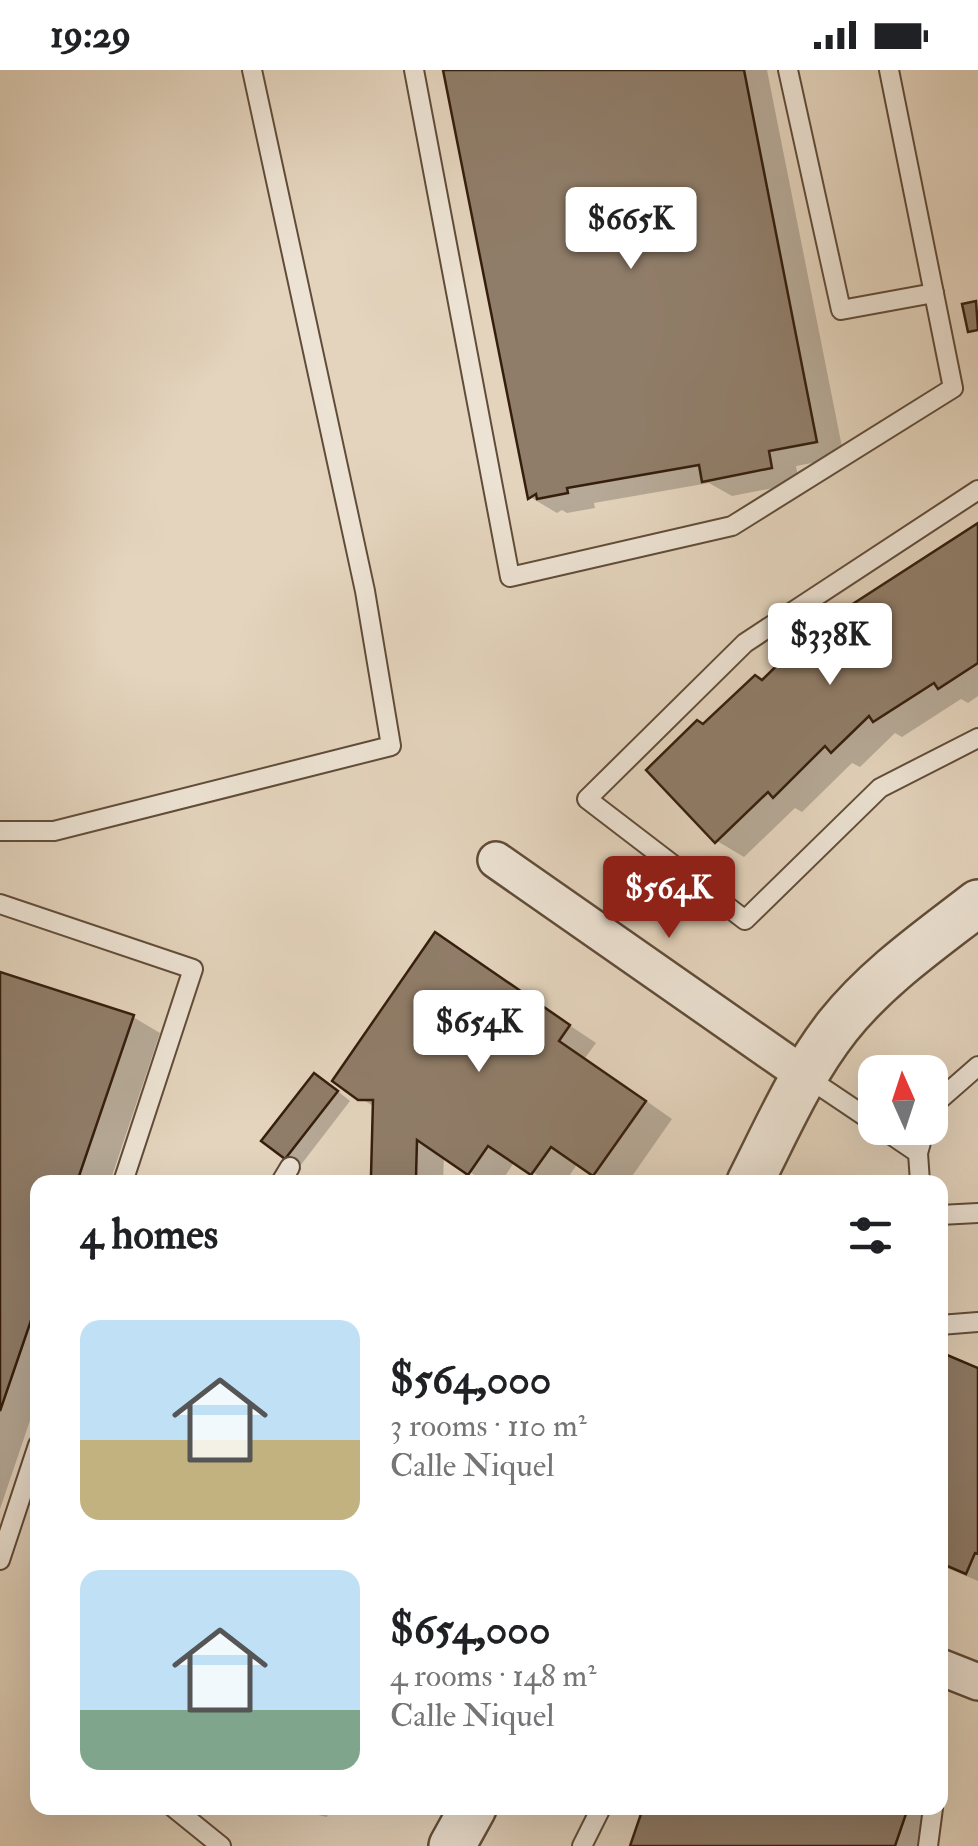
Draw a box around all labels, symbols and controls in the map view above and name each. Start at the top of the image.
text: 19:29 [50,11,131,59]
pin: $665K [561,187,701,272]
text: $665K [588,199,674,239]
pin: $338K [760,603,900,688]
text: $338K [790,615,870,655]
pin: $564K [599,856,739,941]
text: $564K [625,868,713,908]
pin: $654K [409,990,549,1075]
text: $654K [435,1002,523,1042]
north arrow [858,1055,948,1145]
map controls [858,1055,948,1145]
icon: filters [843,1208,898,1263]
text: 4 homes [80,1209,218,1261]
text: $564,000 [390,1354,551,1406]
icon: home [160,1360,280,1480]
text: 3 rooms · 110 m² [390,1406,587,1446]
text: Calle Niquel [390,1446,554,1486]
text: $654,000 [390,1604,550,1656]
icon: home [160,1610,280,1730]
text: 4 rooms · 148 m² [390,1656,596,1696]
text: Calle Niquel [390,1696,554,1736]

